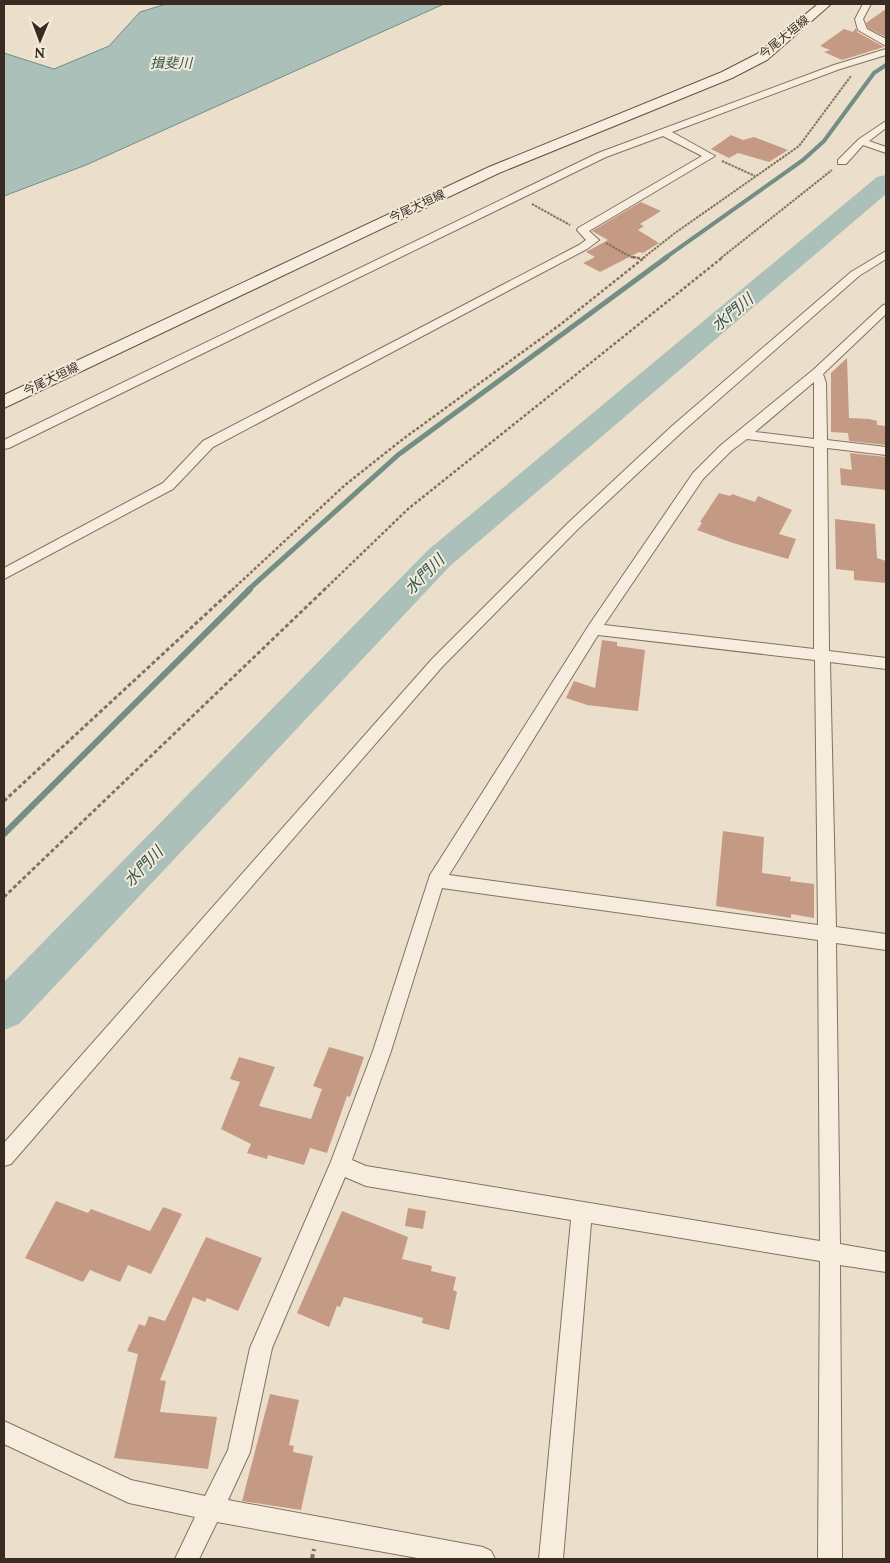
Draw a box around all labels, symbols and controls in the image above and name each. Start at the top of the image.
street label: 今尾大垣線 [756,12,812,61]
north arrow [15,15,65,65]
text: N [34,44,45,62]
water label: 揖斐川 [150,54,194,72]
street label: 今尾大垣線 [386,186,447,225]
water label: 水門川 [707,288,758,335]
street label: 今尾大垣線 [21,359,81,398]
water label: 水門川 [400,549,449,598]
water label: 水門川 [119,840,168,890]

